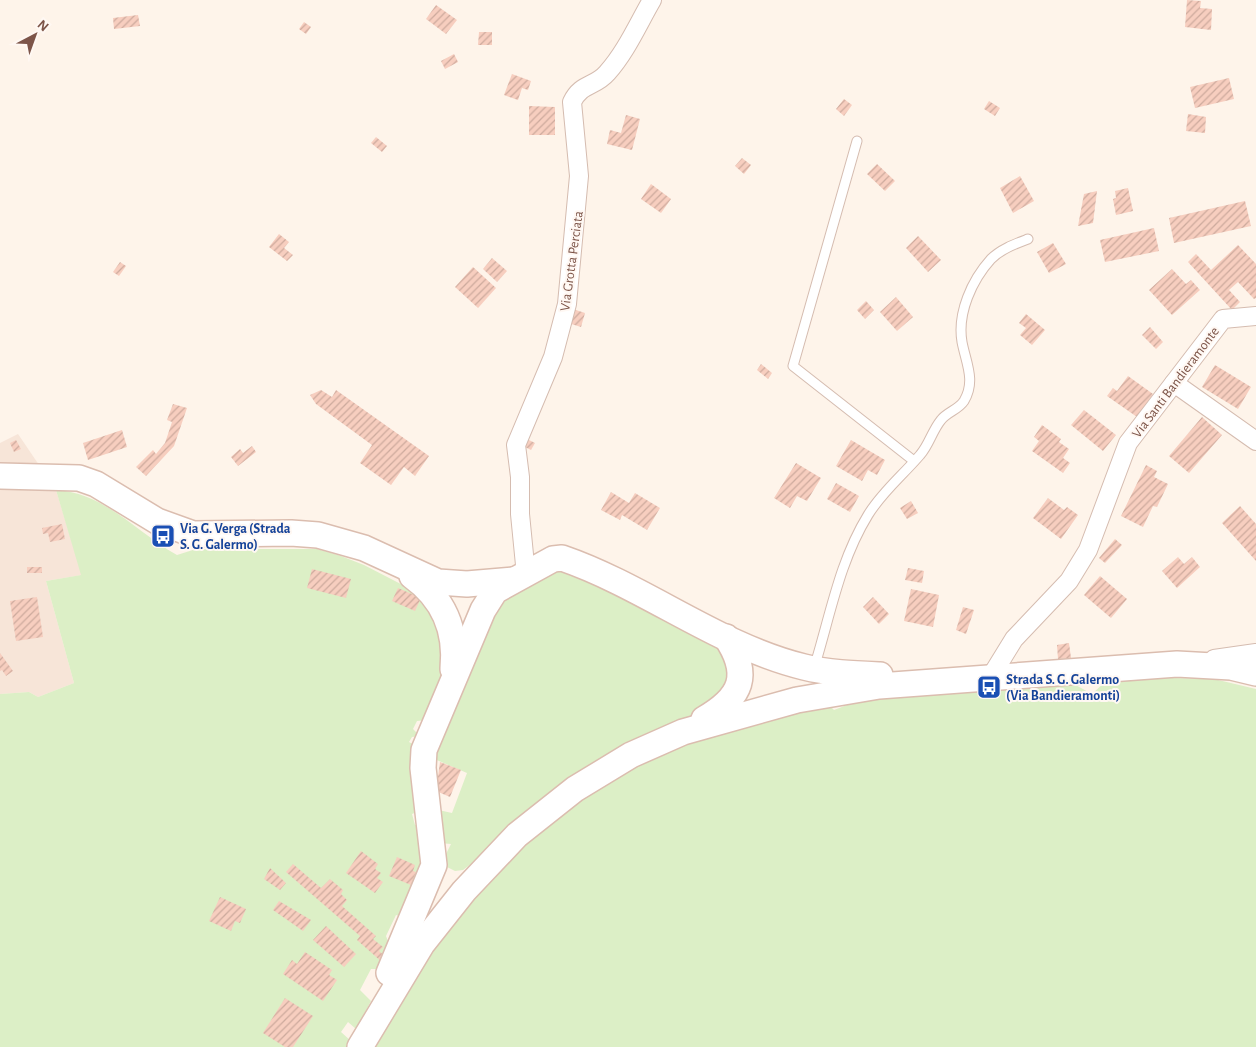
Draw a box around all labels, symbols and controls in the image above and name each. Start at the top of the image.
north arrow [10,10,60,60]
text: N [35,17,51,34]
street label: Via Grotta Perciata [558,210,586,312]
street label: Via Santi Bandieramonte [1130,325,1222,441]
place label: Via G. Verga (Strada S. G. Galermo) [180,522,291,552]
bus stop icon: Via G. Verga (Strada S. G. Galermo) [150,523,176,549]
place label: Strada S. G. Galermo (Via Bandieramonti) [1006,673,1120,703]
bus stop icon: Strada S. G. Galermo (Via Bandieramonti) [976,674,1002,700]

